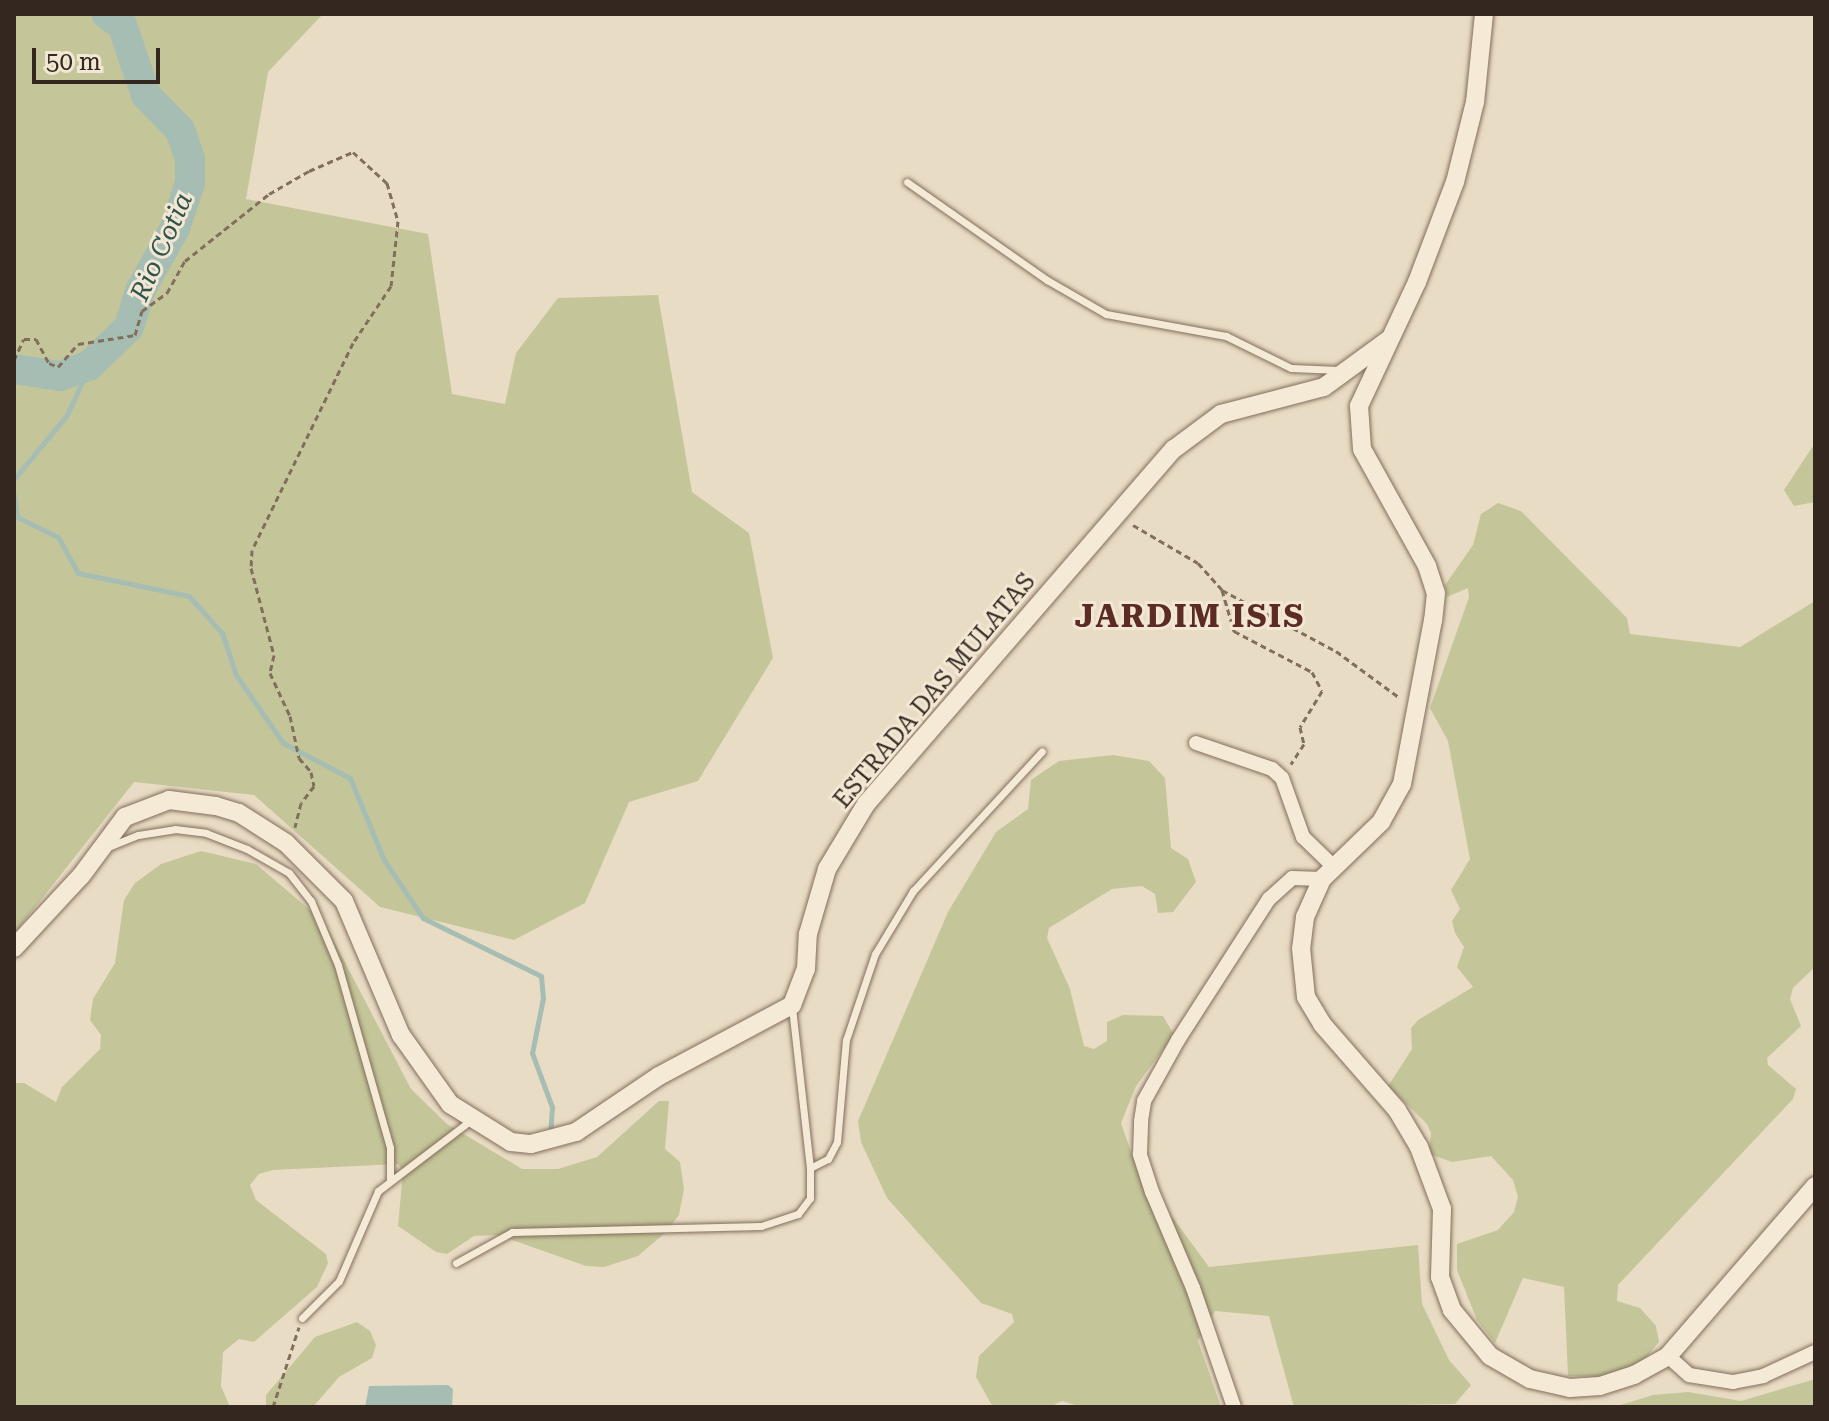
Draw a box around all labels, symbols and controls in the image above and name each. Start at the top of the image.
scale bar [36,32,164,82]
text: 50 m [46,48,101,76]
water label: Rio Cotia [124,188,200,306]
street label: ESTRADA DAS MULATAS [828,568,1042,814]
district label: JARDIM ISIS [1075,597,1305,635]

